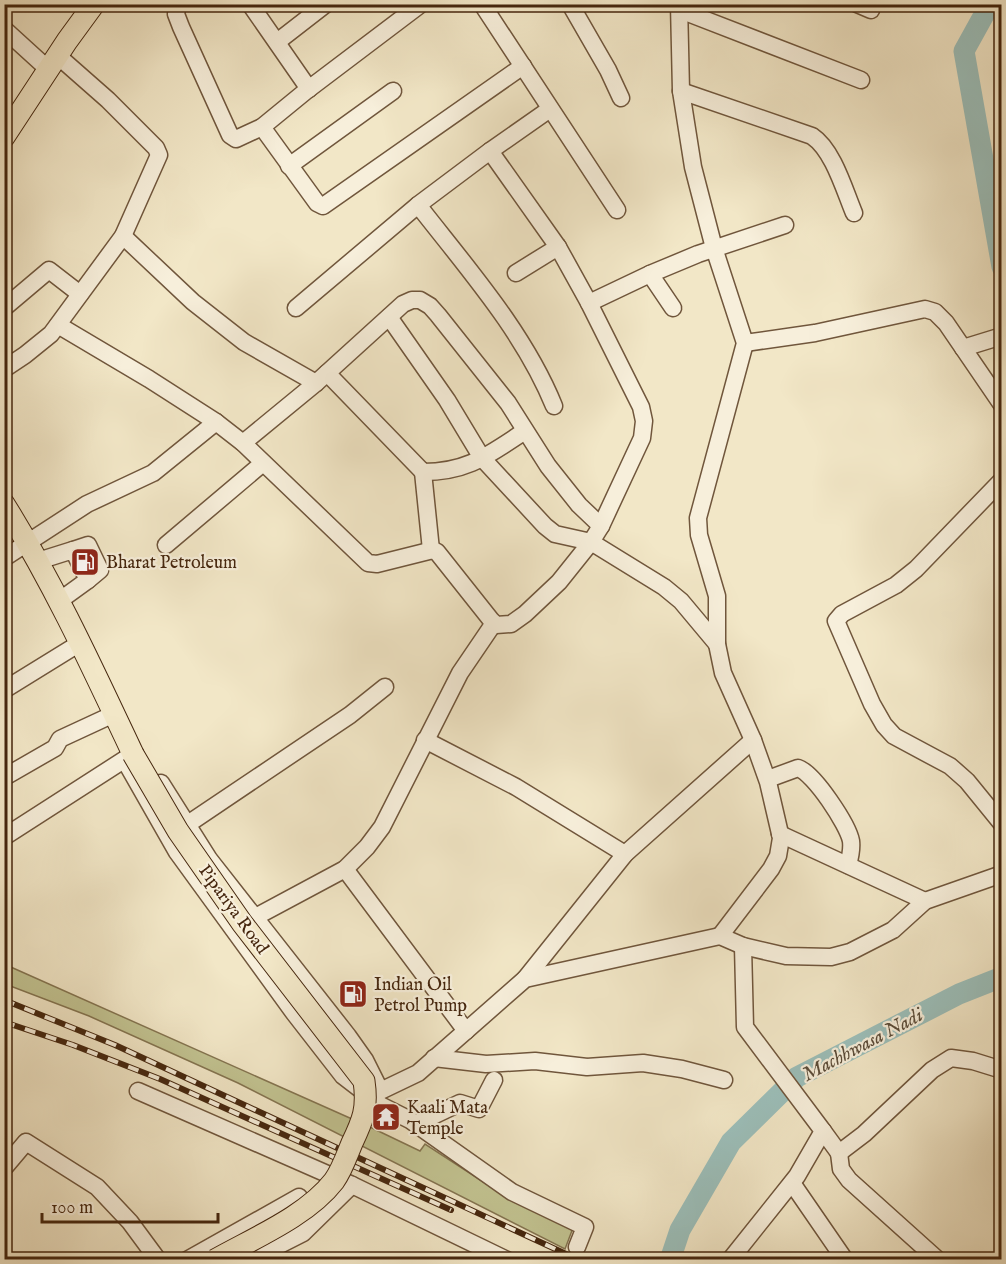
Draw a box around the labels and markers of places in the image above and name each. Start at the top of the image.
fuel station icon: Bharat Petroleum [69,546,101,578]
place label: Bharat Petroleum [106,552,237,575]
place label: Indian Oil Petrol Pump [374,974,467,1018]
fuel station icon: Indian Oil Petrol Pump [337,978,369,1010]
place label: Kaali Mata Temple [407,1097,488,1141]
temple icon: Kaali Mata Temple [370,1101,402,1133]

